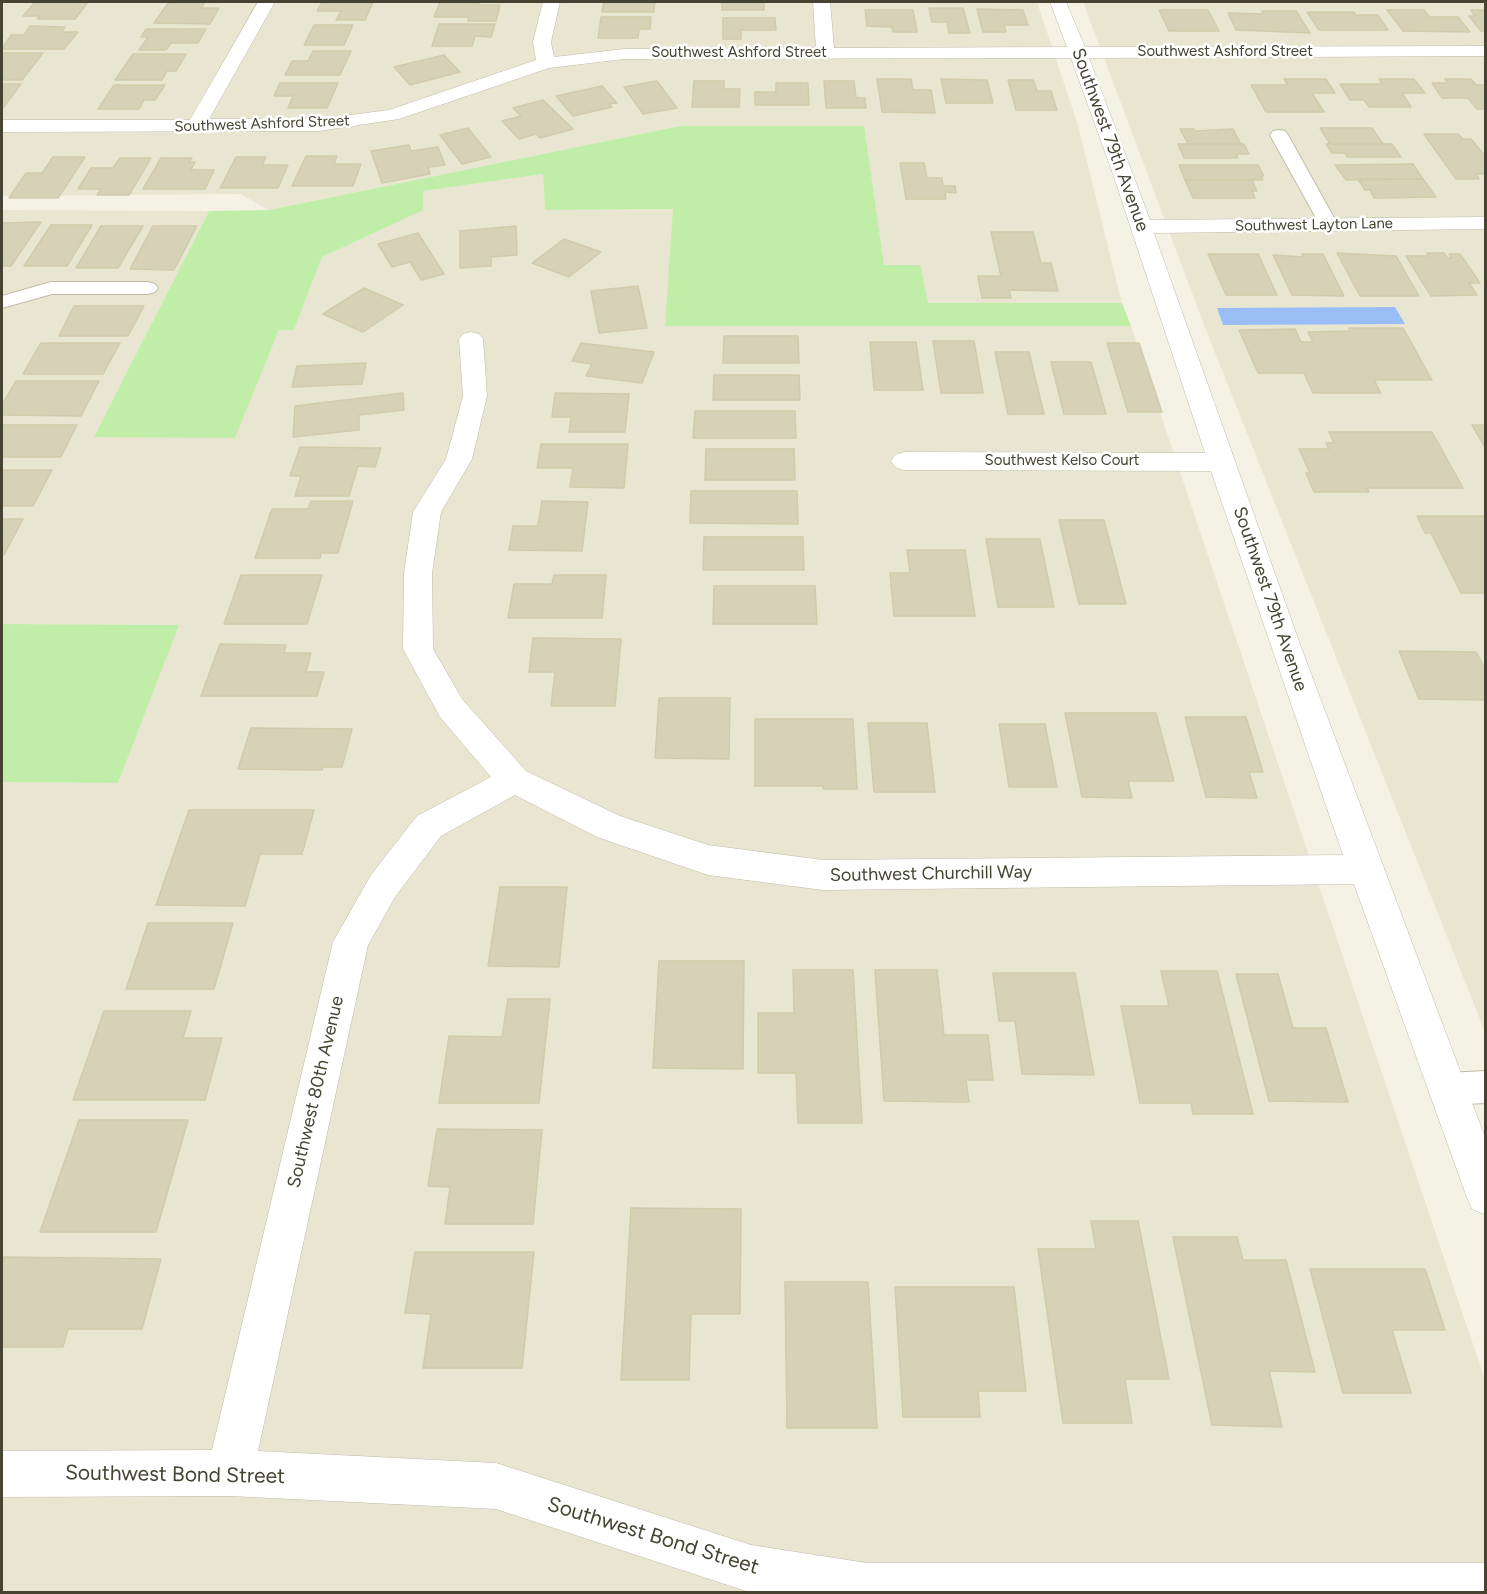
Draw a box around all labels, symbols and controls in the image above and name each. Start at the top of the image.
street label: Southwest Ashford Street [1137,43,1313,61]
street label: Southwest Ashford Street [651,44,827,62]
street label: Southwest 79th Avenue [1067,45,1153,235]
street label: Southwest Ashford Street [174,112,350,136]
street label: Southwest Layton Lane [1235,215,1393,235]
street label: Southwest Kelso Court [985,452,1139,470]
street label: Southwest 79th Avenue [1228,504,1312,694]
street label: Southwest Churchill Way [830,861,1032,887]
street label: Southwest 80th Avenue [283,994,349,1190]
street label: Southwest Bond Street [65,1460,285,1490]
street label: Southwest Bond Street [544,1492,762,1580]

